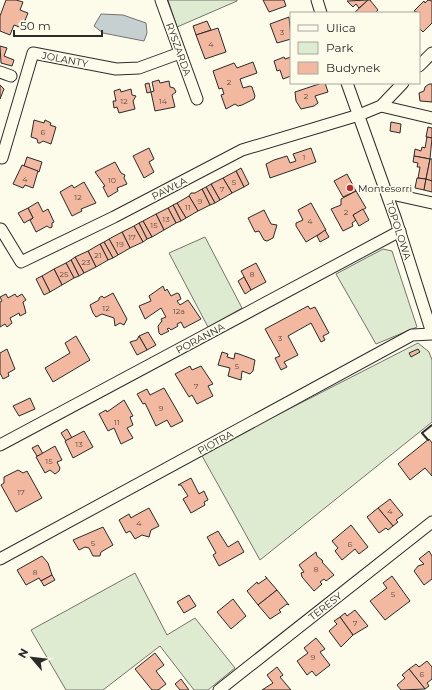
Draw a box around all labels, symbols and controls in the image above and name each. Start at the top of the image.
scale bar [14,12,102,38]
legend [290,12,420,84]
text: 50 m [20,18,51,33]
text: Ulica [326,20,356,35]
street label: RYSZARDA [163,21,194,78]
house number: 3 [280,27,285,37]
house number: 4 [208,39,214,49]
text: Park [326,40,354,55]
street label: JOLANTY [40,48,90,70]
text: Budynek [326,60,381,75]
house number: 2 [227,77,232,87]
house number: 2 [304,91,309,101]
house number: 12 [120,96,128,106]
house number: 14 [159,96,168,106]
house number: 6 [41,127,46,137]
house number: 1 [303,152,305,162]
house number: 4 [22,174,28,184]
street label: PAWŁA [149,174,190,203]
house number: 10 [108,175,116,185]
house number: 5 [232,177,237,187]
place label: Montesorri [358,182,412,195]
marker: Montesorri [345,183,355,193]
house number: 7 [220,184,225,194]
house number: 12 [74,192,82,202]
house number: 9 [198,196,203,206]
street label: TOPOLOWA [383,199,414,262]
house number: 11 [185,202,191,212]
house number: 2 [344,207,349,217]
house number: 13 [162,214,170,224]
house number: 4 [307,216,313,226]
house number: 15 [150,220,158,230]
house number: 17 [128,232,136,242]
house number: 19 [116,239,124,249]
house number: 21 [94,250,102,260]
house number: 23 [81,257,91,267]
house number: 25 [59,269,69,279]
house number: 8 [249,269,255,279]
house number: 12 [102,303,110,313]
house number: 12a [173,306,185,316]
street label: PORANNA [174,320,228,357]
house number: 3 [278,333,283,343]
house number: 5 [235,361,240,371]
house number: 7 [194,381,199,391]
house number: 9 [159,403,164,413]
house number: 11 [114,417,120,427]
street label: PIOTRA [195,427,236,457]
house number: 13 [75,439,83,449]
house number: 15 [45,456,53,466]
house number: 17 [17,487,25,497]
house number: 4 [387,506,393,516]
house number: 4 [136,518,142,528]
house number: 5 [91,538,96,548]
house number: 6 [348,539,353,549]
house number: 8 [313,564,319,574]
house number: 8 [32,567,38,577]
street label: TERESY [306,589,345,623]
house number: 5 [391,589,396,599]
house number: 7 [353,618,358,628]
north arrow [12,638,52,678]
text: N [15,646,31,661]
house number: 9 [311,652,316,662]
house number: 6 [420,669,425,679]

